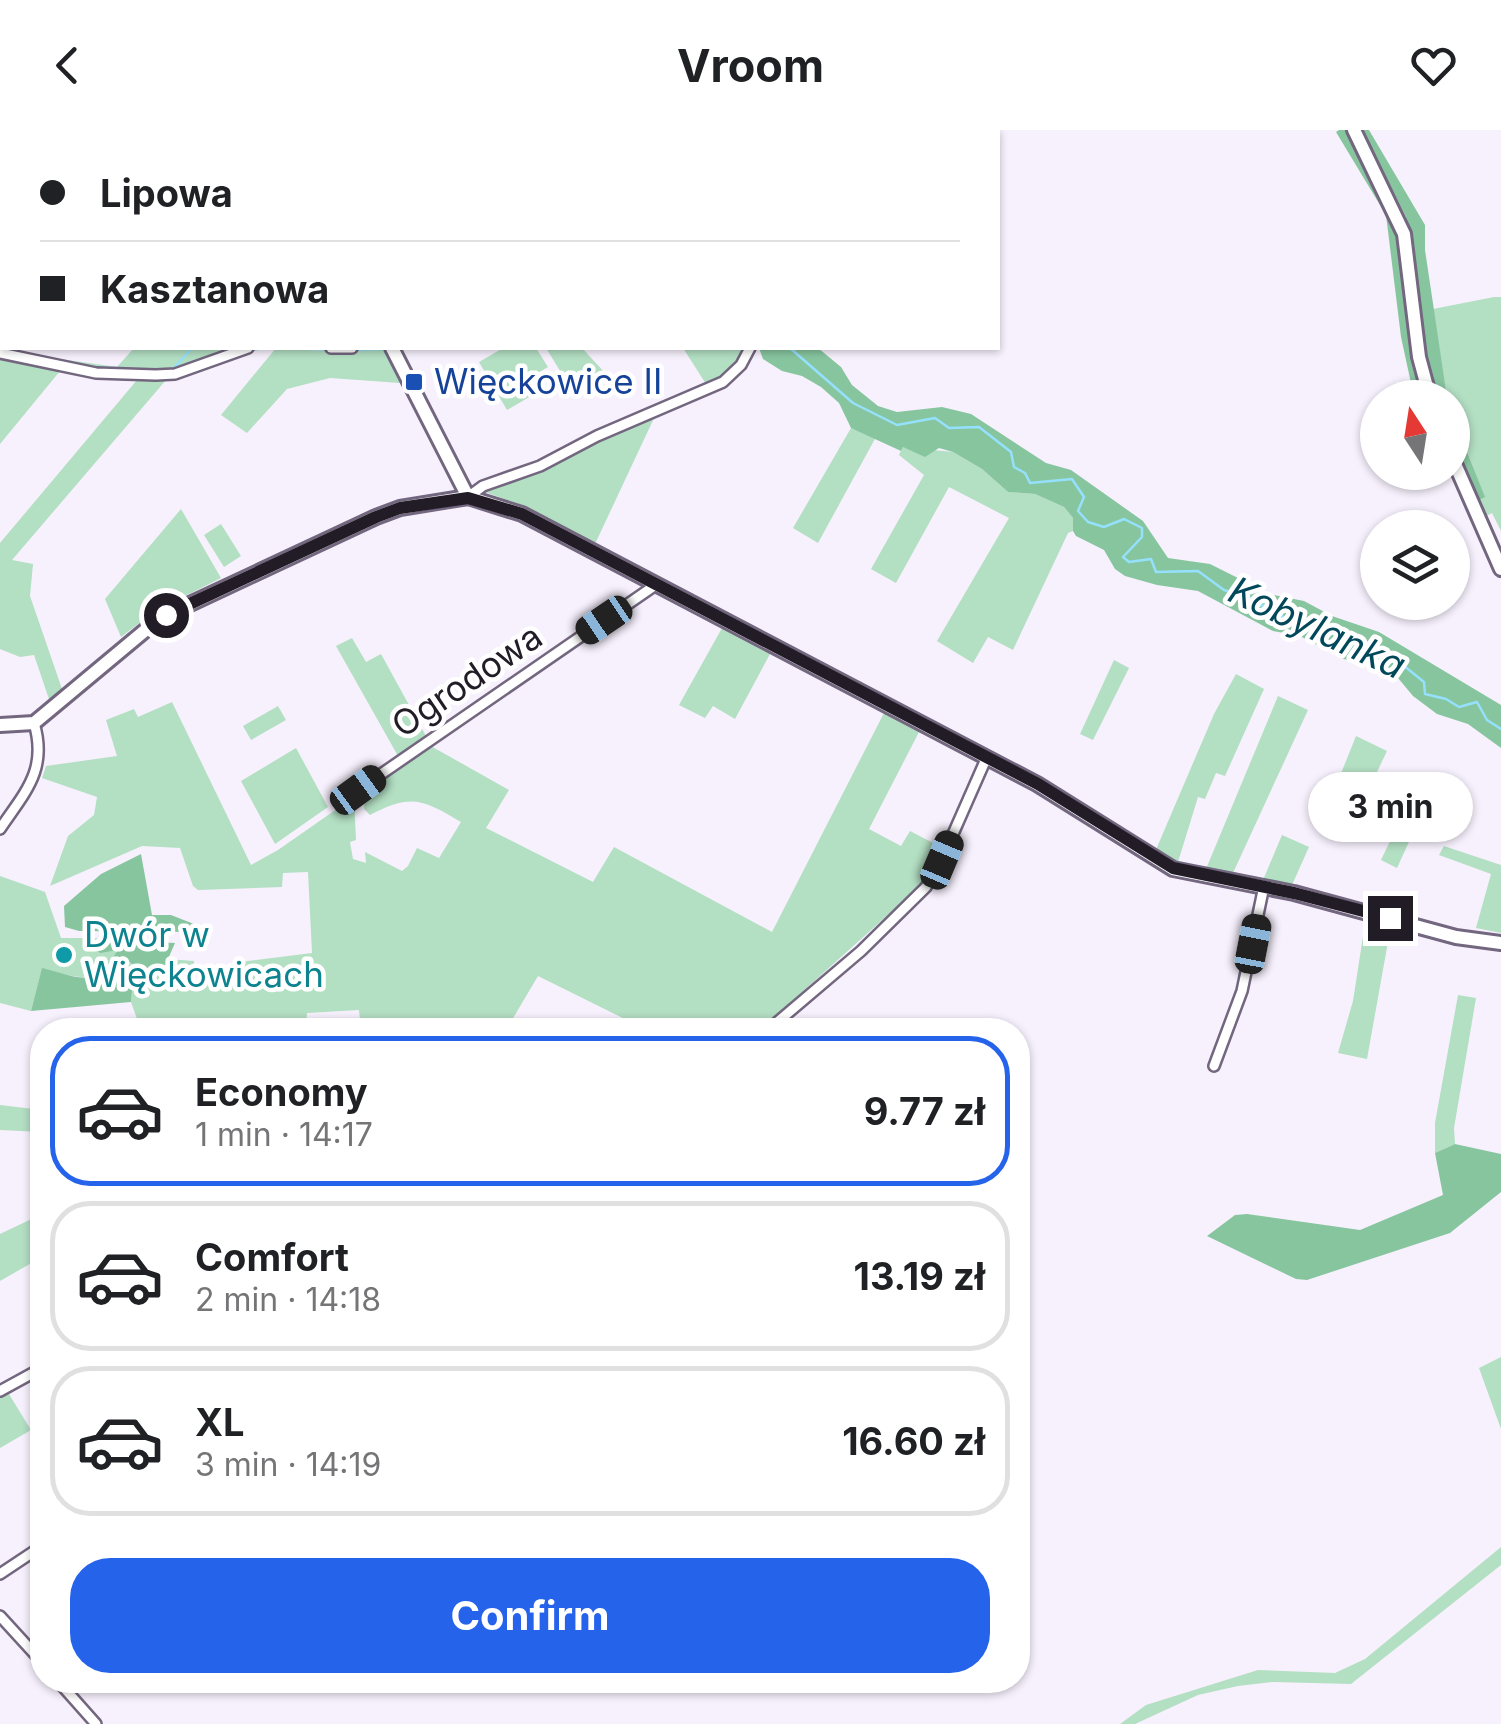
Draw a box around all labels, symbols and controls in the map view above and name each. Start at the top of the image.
icon: back [40,38,95,93]
text: Vroom [677,38,824,93]
icon: heart [1406,38,1461,93]
text: Lipowa [100,170,233,216]
text: Kasztanowa [100,266,329,312]
place label: Więckowice II [434,360,662,402]
marker: Więckowice II [403,371,425,393]
north arrow [1360,380,1470,490]
map controls [1360,380,1470,620]
button: layers [1360,510,1470,620]
water label: Kobylanka [1222,566,1413,688]
car [571,591,637,649]
route start [144,593,189,638]
street label: Ogrodowa [383,615,549,746]
car [325,760,391,820]
callout: 3 min [1308,773,1472,843]
text: 3 min [1347,787,1434,826]
car [916,827,968,893]
route end [1368,896,1413,941]
car [1233,912,1273,976]
place label: Dwór w Więckowicach [84,913,324,995]
marker: Dwór w Więckowicach [53,944,75,966]
icon: car [75,1066,165,1156]
text: Economy [195,1069,368,1115]
text: 9.77 zł [864,1088,985,1134]
text: 1 min · 14:17 [195,1115,373,1154]
icon: car [75,1231,165,1321]
text: Comfort [195,1234,349,1280]
text: 13.19 zł [854,1253,985,1299]
text: 2 min · 14:18 [195,1280,381,1319]
icon: car [75,1396,165,1486]
text: XL [195,1399,245,1445]
text: 16.60 zł [842,1418,985,1464]
text: 3 min · 14:19 [195,1445,381,1484]
button: Confirm [70,1558,990,1673]

